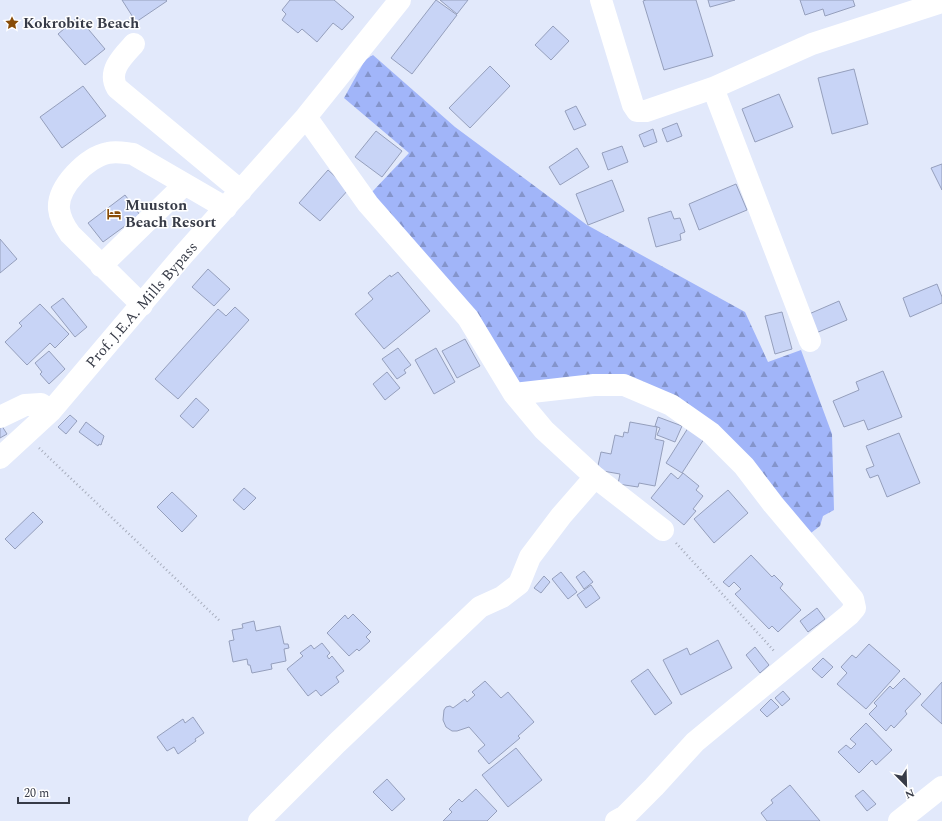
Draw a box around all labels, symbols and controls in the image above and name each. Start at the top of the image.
place label: Kokrobite Beach [23,12,139,35]
place icon: Kokrobite Beach [4,15,20,31]
place label: Muuston Beach Resort [125,194,217,234]
hotel icon: Muuston Beach Resort [106,206,122,222]
street label: Prof. J.E.A. Mills Bypass [81,237,203,373]
north arrow [886,765,926,805]
scale bar [18,779,69,805]
text: 20 m [24,784,49,803]
text: N [902,784,917,803]

